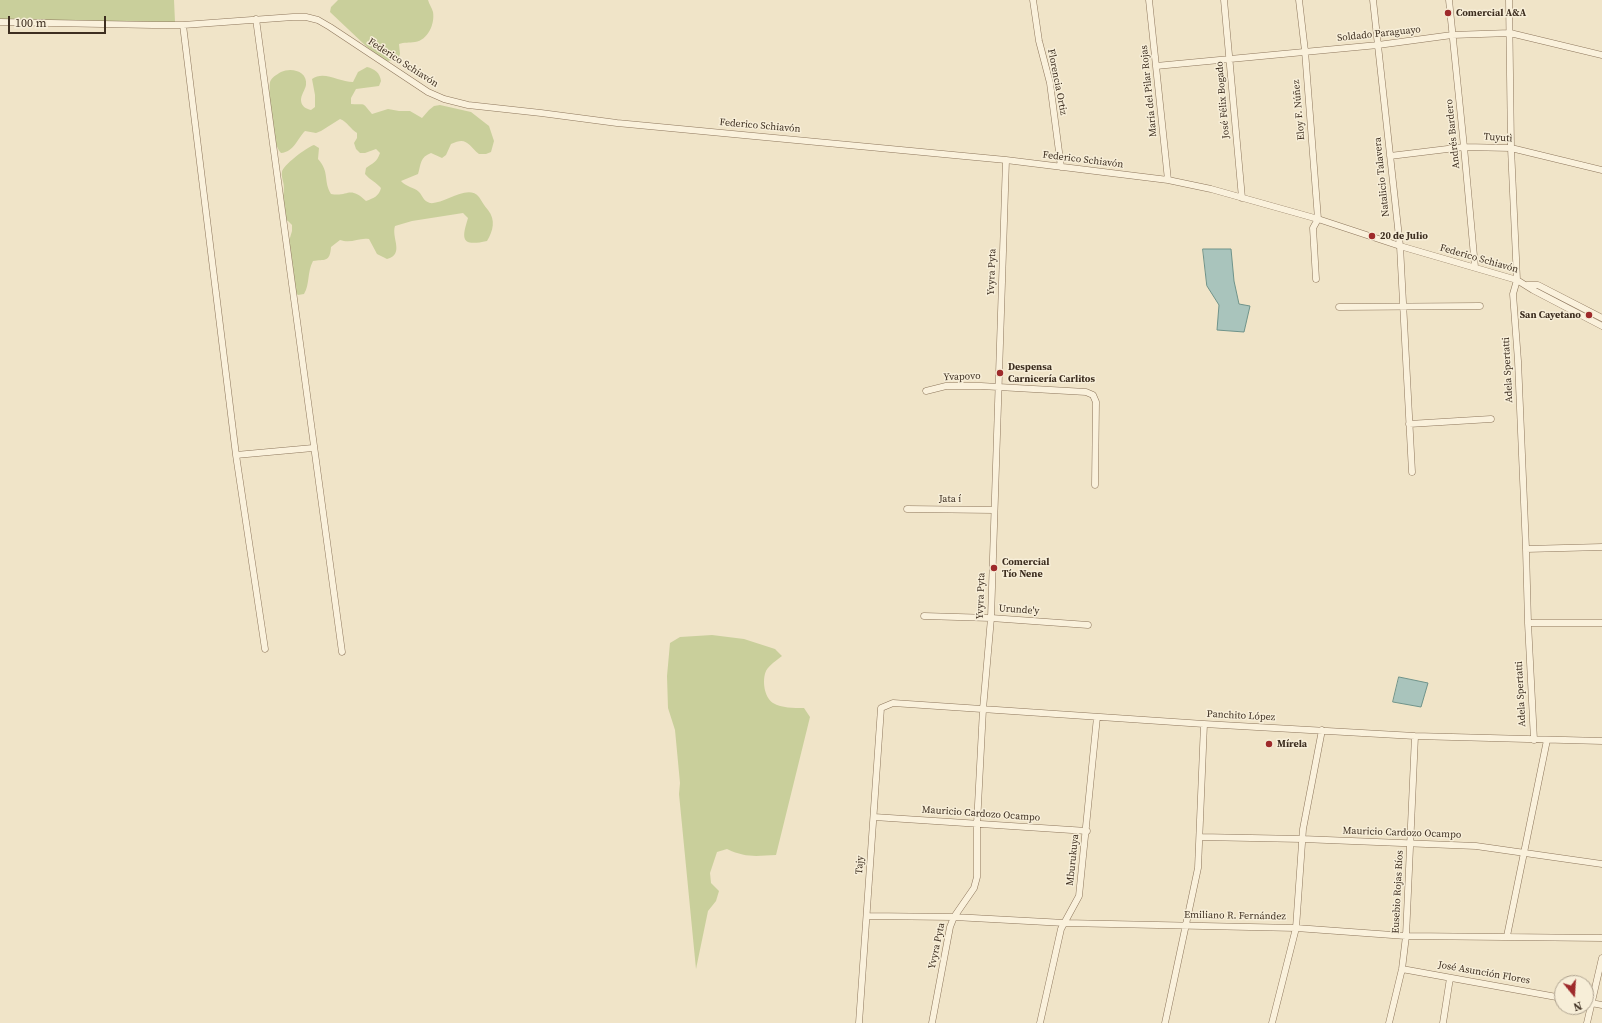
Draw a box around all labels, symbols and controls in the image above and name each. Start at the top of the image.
place label: Comercial A&A [1456,7,1526,19]
scale bar [10,8,108,34]
marker: Comercial A&A [1443,8,1453,18]
text: 100 m [15,15,47,31]
street label: Soldado Paraguayo [1337,24,1421,44]
street label: Federico Schiavón [366,36,440,90]
street label: María del Pilar Rojas [1138,45,1160,137]
street label: Florencia Ortiz [1045,48,1069,116]
street label: José Félix Bogado [1214,61,1232,139]
street label: Eloy F. Núñez [1290,79,1308,141]
street label: Andrés Bardero [1443,99,1463,169]
street label: Federico Schiavón [719,116,801,136]
street label: Tuyutì [1483,131,1513,145]
street label: Natalicio Talavera [1372,137,1392,217]
street label: Federico Schiavón [1042,149,1124,171]
place label: 20 de Julio [1380,230,1428,242]
marker: 20 de Julio [1367,231,1377,241]
street label: Federico Schiavón [1438,242,1520,276]
street label: Yvyra Pyta [985,248,999,296]
place label: San Cayetano [1520,309,1581,321]
marker: San Cayetano [1584,310,1594,320]
street label: Adela Spertatti [1500,337,1516,403]
place label: Despensa Carnicería Carlitos [1008,361,1095,384]
marker: Despensa Carnicería Carlitos [995,368,1005,378]
street label: Yvapovo [943,370,981,384]
street label: Jata í [939,493,961,505]
place label: Comercial Tío Nene [1002,556,1049,580]
marker: Comercial Tío Nene [989,563,999,573]
street label: Yvyra Pyta [974,572,988,620]
street label: Urunde'y [998,603,1040,617]
street label: Adela Spertatti [1513,661,1529,727]
street label: Panchito López [1206,708,1276,724]
place label: Mírela [1277,738,1307,750]
marker: Mírela [1264,739,1274,749]
street label: Mauricio Cardozo Ocampo [921,804,1041,824]
street label: Mauricio Cardozo Ocampo [1342,825,1462,841]
street label: Mburukuya [1064,834,1082,886]
street label: Eusebio Rojas Ríos [1390,850,1406,934]
street label: Tajy [853,855,867,875]
street label: Emiliano R. Fernández [1184,909,1286,923]
street label: Yvyra Pyta [926,922,948,970]
street label: José Asunción Flores [1437,959,1531,987]
north arrow [1554,975,1594,1015]
text: N [1571,998,1584,1014]

